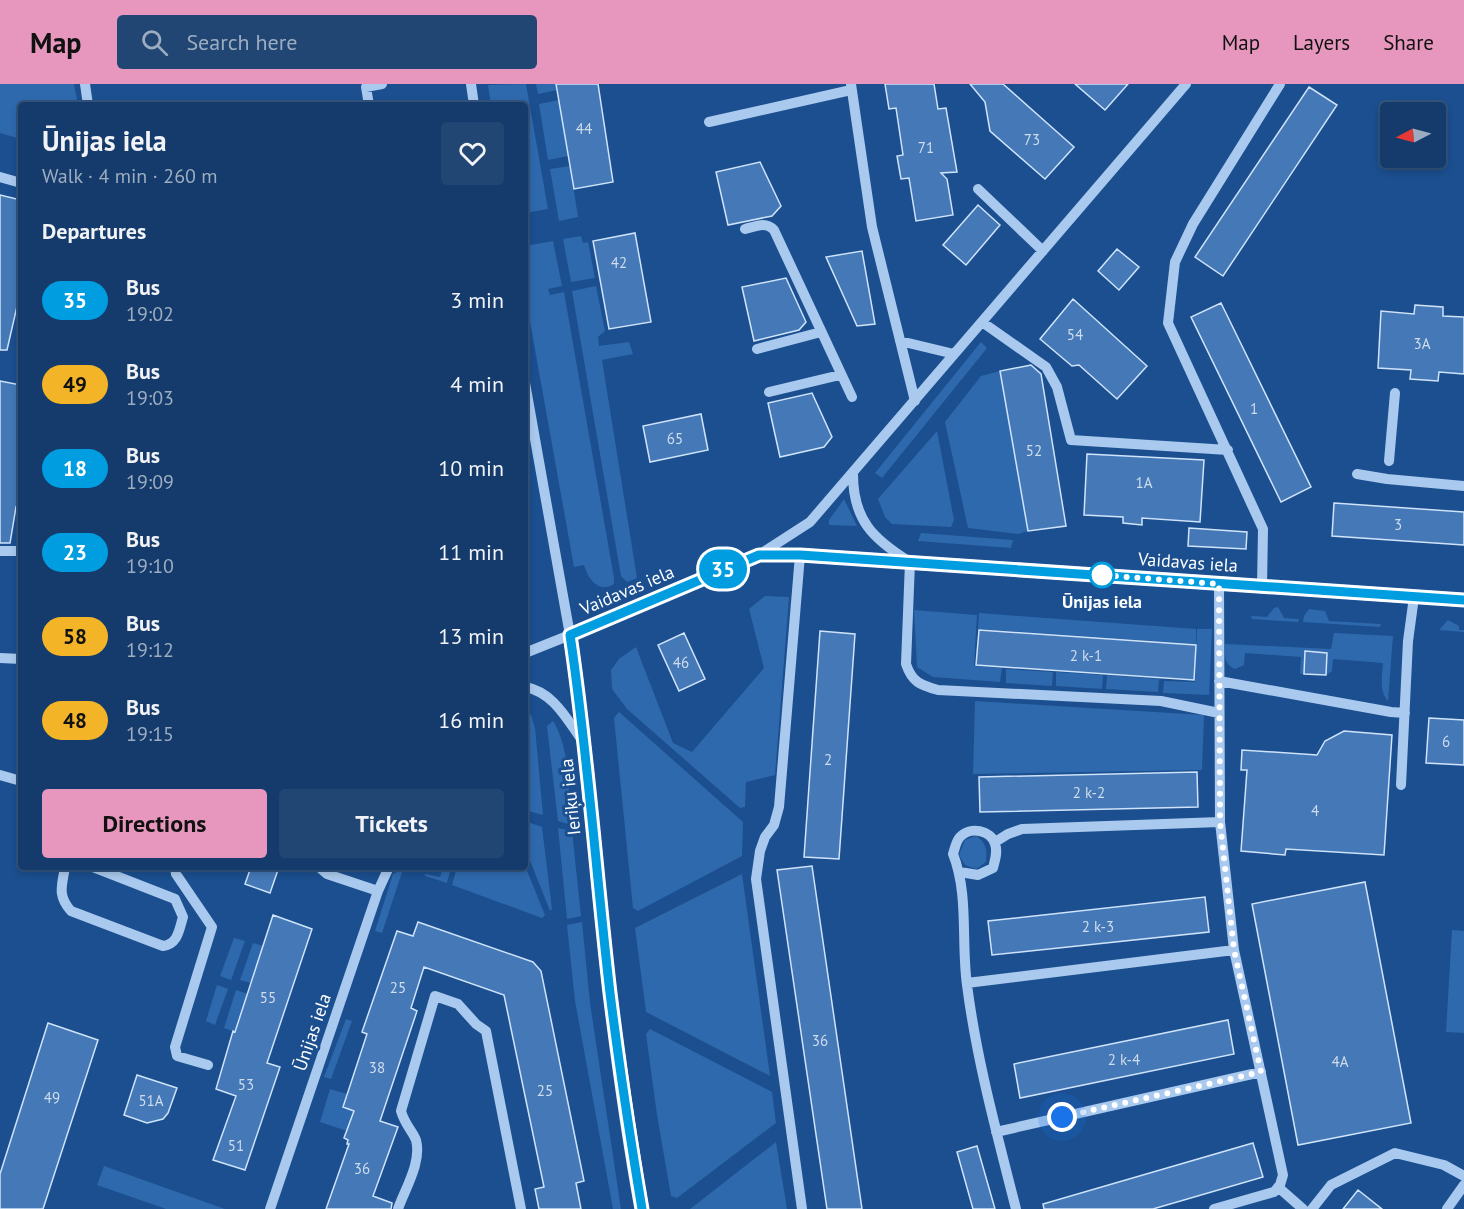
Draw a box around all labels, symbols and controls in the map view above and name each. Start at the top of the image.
search box [117,15,537,69]
text: Map [30,24,81,61]
icon: search [138,26,171,59]
text: Search here [186,28,297,56]
text: Map [1222,29,1260,56]
text: Layers [1293,29,1350,56]
text: Share [1383,29,1434,56]
north arrow [1380,102,1446,168]
map controls [1380,102,1446,168]
house number: 44 [576,119,592,138]
text: Ūnijas iela [42,122,167,159]
button: heart [441,122,504,185]
house number: 73 [1024,130,1040,149]
house number: 71 [918,138,934,157]
text: Walk · 4 min · 260 m [42,163,218,189]
text: Departures [42,217,146,245]
house number: 42 [611,253,627,272]
text: Bus [126,273,160,301]
text: 3 min [450,286,504,314]
text: 35 [63,287,87,314]
text: 19:02 [126,301,174,327]
house number: 54 [1067,325,1083,344]
house number: 3A [1414,334,1431,353]
text: Bus [126,357,160,385]
text: 4 min [450,370,504,398]
text: 49 [63,371,87,398]
text: 19:03 [126,385,174,411]
house number: 1 [1250,399,1258,418]
house number: 65 [667,429,683,448]
text: Bus [126,441,160,469]
house number: 52 [1026,441,1042,460]
text: 10 min [438,454,504,482]
text: 18 [63,455,87,482]
text: 19:09 [126,469,174,495]
house number: 1A [1136,473,1153,492]
house number: 3 [1394,515,1402,534]
text: Bus [126,525,160,553]
text: 11 min [438,538,504,566]
text: 23 [63,539,87,566]
street label: Vaidavas iela [1136,547,1239,577]
line badge: 35 [696,550,750,588]
text: 19:10 [126,553,174,579]
text: 35 [711,556,735,583]
street label: Vaidavas iela [576,560,677,620]
marker: Ūnijas iela [1089,562,1115,588]
place label: Ūnijas iela [1062,590,1142,613]
text: Bus [126,609,160,637]
text: 13 min [438,622,504,650]
text: 58 [63,623,87,650]
text: 19:12 [126,637,174,663]
house number: 2 k-1 [1070,646,1102,665]
house number: 46 [673,653,689,672]
text: Bus [126,693,160,721]
text: 16 min [438,706,504,734]
text: 48 [63,707,87,734]
text: 19:15 [126,721,174,747]
house number: 6 [1442,732,1450,751]
house number: 2 [824,750,832,769]
street label: Ieriķu iela [555,758,585,836]
house number: 2 k-2 [1073,783,1105,802]
button: Directions [42,789,267,858]
button: Tickets [279,789,504,858]
house number: 4 [1311,801,1319,820]
house number: 2 k-3 [1082,917,1114,936]
house number: 25 [390,978,406,997]
house number: 55 [260,988,276,1007]
street label: Ūnijas iela [288,990,336,1074]
house number: 36 [812,1031,828,1050]
house number: 2 k-4 [1108,1050,1140,1069]
house number: 4A [1332,1052,1349,1071]
house number: 38 [369,1058,385,1077]
house number: 53 [238,1075,254,1094]
house number: 25 [537,1081,553,1100]
house number: 49 [44,1088,60,1107]
house number: 51A [138,1091,164,1110]
your location [1047,1102,1077,1132]
house number: 51 [228,1136,244,1155]
house number: 36 [354,1159,370,1178]

